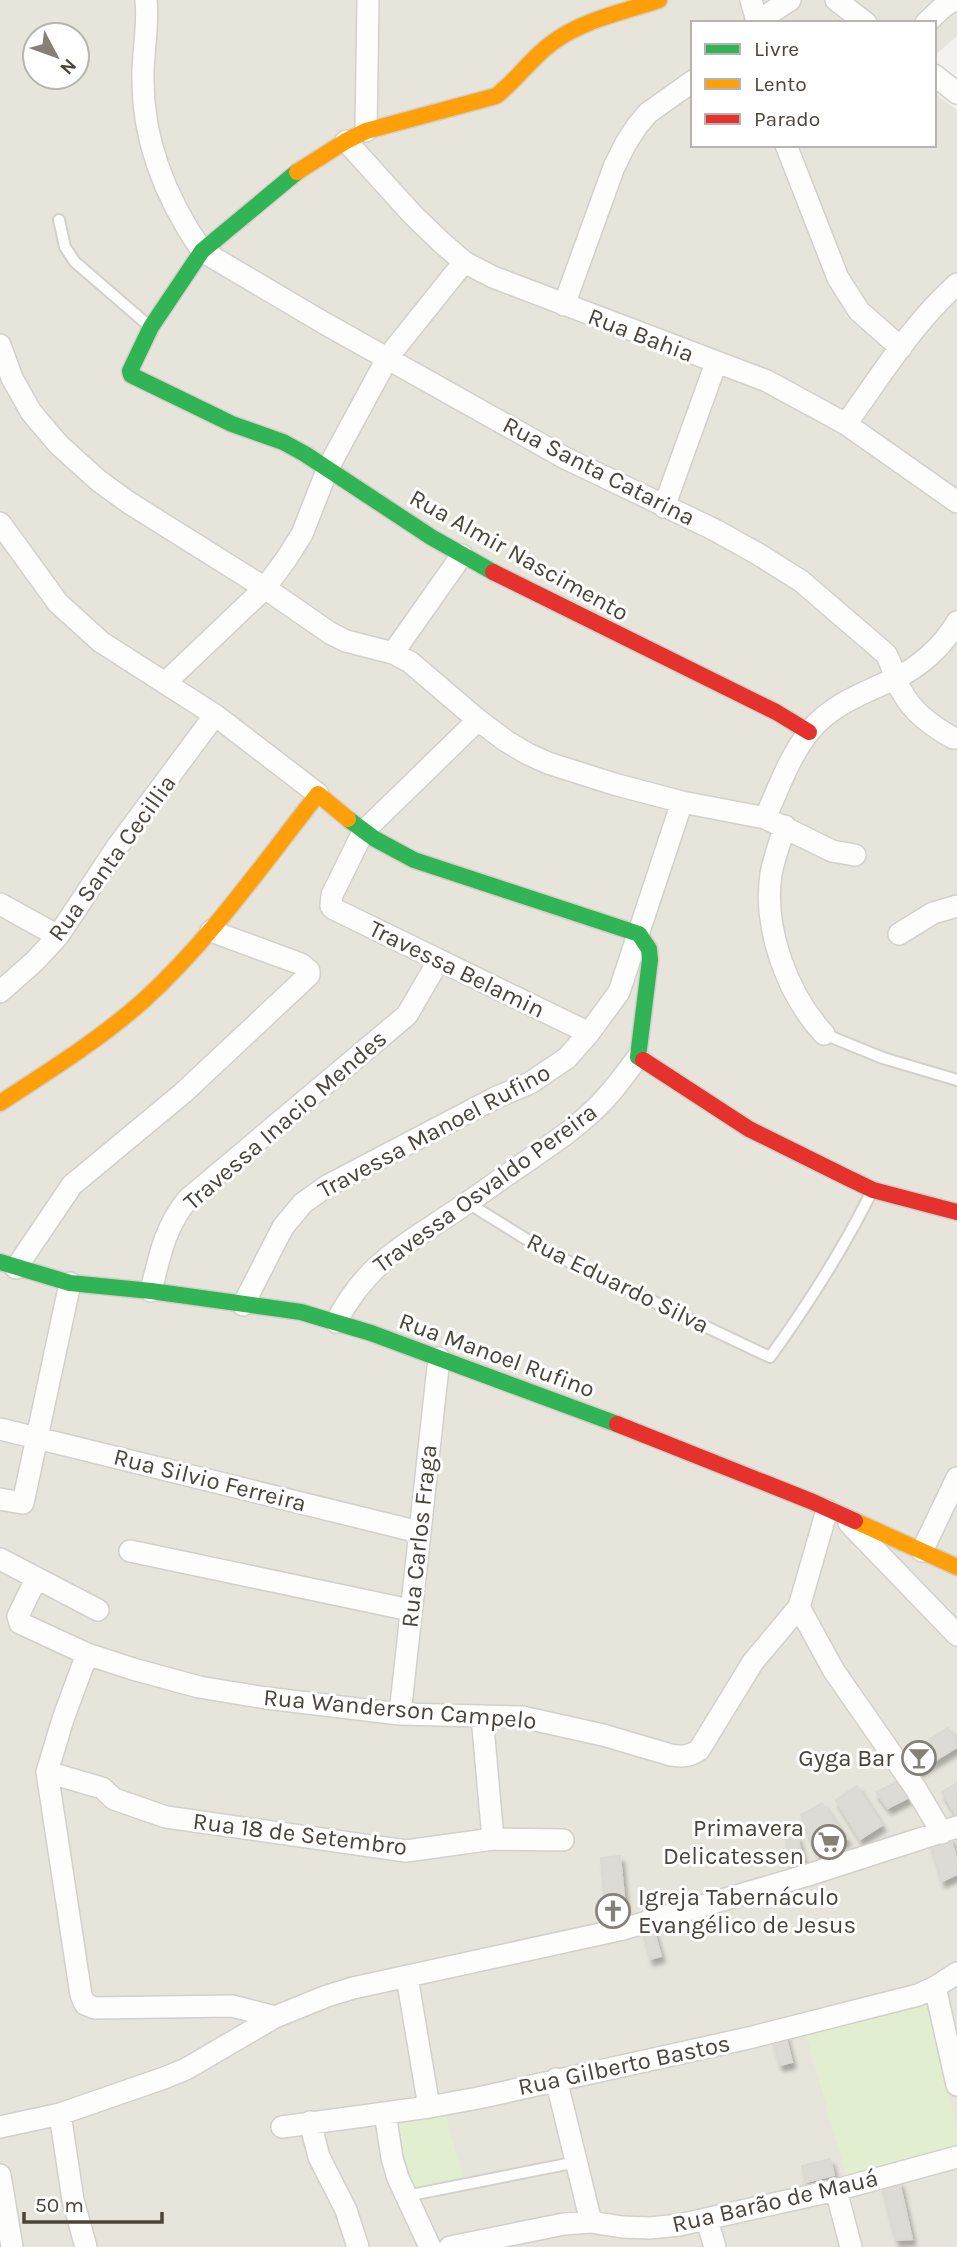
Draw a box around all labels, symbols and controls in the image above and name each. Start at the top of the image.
north arrow [21,21,91,91]
legend [691,21,936,147]
text: Livre [754,37,799,61]
text: N [55,54,81,79]
text: Lento [754,72,807,96]
text: Parado [754,107,820,131]
street label: Rua Bahia [584,302,698,368]
street label: Rua Santa Catarina [498,410,700,532]
street label: Rua Almir Nascimento [405,483,633,627]
street label: Rua Santa Cecillia [42,769,182,947]
street label: Travessa Belamin [365,914,549,1024]
street label: Travessa Inacio Mendes [178,1024,392,1216]
street label: Travessa Manoel Rufino [313,1058,555,1204]
street label: Travessa Osvaldo Pereira [368,1097,602,1279]
street label: Rua Eduardo Silva [522,1227,714,1339]
street label: Rua Manoel Rufino [395,1307,599,1403]
street label: Rua Silvio Ferreira [111,1443,309,1517]
street label: Rua Carlos Fraga [395,1443,443,1629]
street label: Rua Wanderson Campelo [262,1683,538,1735]
bar icon: Gyga Bar [900,1739,938,1777]
place label: Gyga Bar [798,1744,894,1772]
street label: Rua 18 de Setembro [191,1807,409,1861]
place label: Primavera Delicatessen [663,1814,804,1870]
supermarket icon: Primavera Delicatessen [810,1823,848,1861]
place label: Igreja Tabernáculo Evangélico de Jesus [638,1883,856,1939]
church icon: Igreja Tabernáculo Evangélico de Jesus [594,1892,632,1930]
street label: Rua Gilberto Bastos [515,2029,733,2101]
street label: Rua Barão de Mauá [669,2164,881,2238]
scale bar [24,2180,163,2224]
text: 50 m [35,2193,84,2217]

